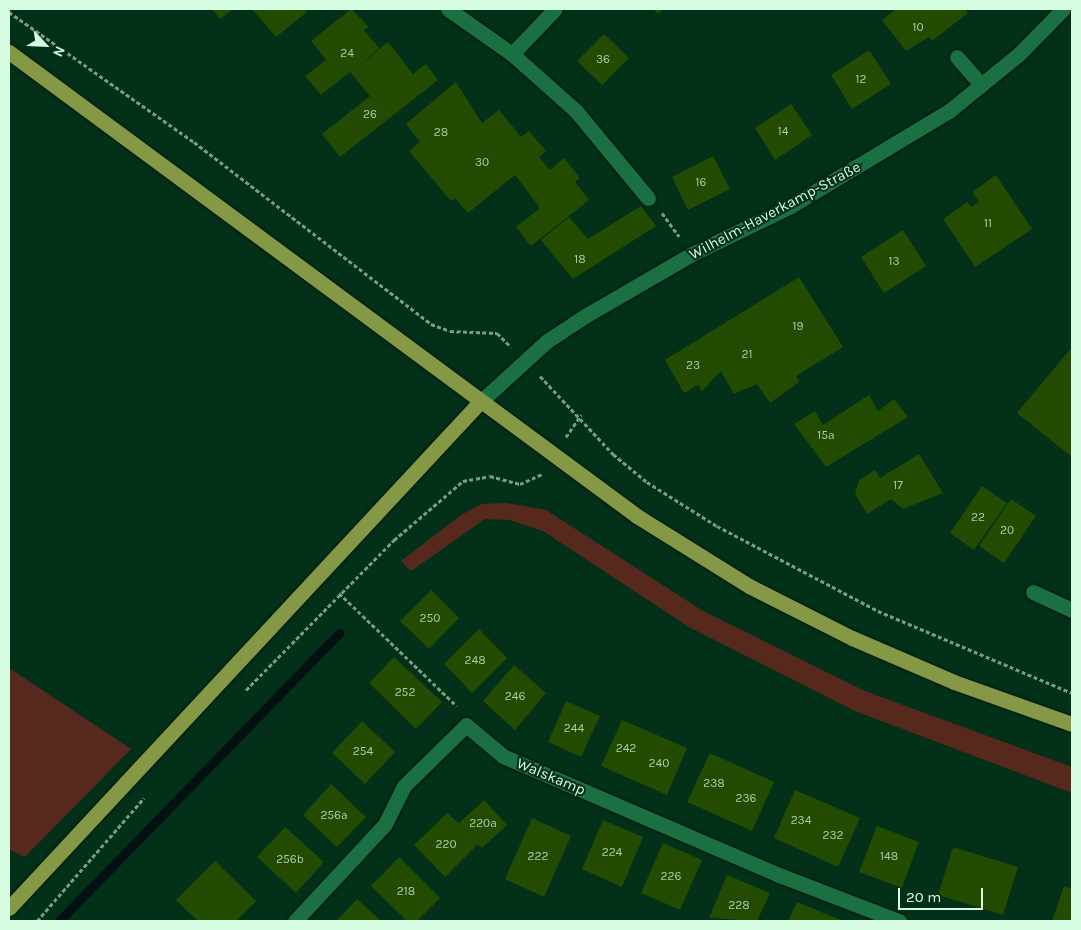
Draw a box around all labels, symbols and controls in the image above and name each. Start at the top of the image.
north arrow [20,20,70,70]
house number: 10 [912,21,924,35]
text: N [49,43,69,60]
house number: 24 [340,47,354,61]
house number: 36 [596,53,610,67]
house number: 12 [856,73,866,87]
house number: 26 [363,108,377,122]
house number: 14 [778,125,788,139]
house number: 28 [434,126,448,140]
house number: 30 [475,156,489,170]
street label: Wilhelm-Haverkamp-Straße [686,158,864,264]
house number: 16 [696,176,706,190]
house number: 11 [984,217,992,231]
house number: 18 [574,253,586,267]
house number: 13 [888,255,900,269]
house number: 19 [793,320,803,334]
house number: 21 [742,348,752,362]
house number: 23 [686,359,700,373]
house number: 15a [817,429,835,443]
house number: 17 [893,479,903,493]
house number: 22 [971,511,985,525]
house number: 20 [1000,524,1014,538]
house number: 250 [420,612,440,626]
house number: 248 [464,654,486,668]
house number: 252 [395,686,415,700]
house number: 246 [505,690,525,704]
house number: 244 [564,722,584,736]
house number: 242 [616,742,636,756]
house number: 254 [353,745,373,759]
street label: Walskamp [514,754,588,800]
house number: 240 [649,757,669,771]
house number: 238 [703,777,725,791]
house number: 236 [736,792,756,806]
house number: 256a [320,809,348,823]
house number: 234 [791,814,811,828]
house number: 220a [469,817,497,831]
house number: 232 [823,829,843,843]
house number: 220 [435,838,457,852]
house number: 224 [602,846,622,860]
house number: 222 [528,850,548,864]
house number: 148 [880,850,898,864]
house number: 256b [276,853,304,867]
house number: 226 [661,870,681,884]
scale bar [901,878,986,910]
house number: 218 [397,885,415,899]
text: 20 m [906,888,941,906]
house number: 228 [728,899,750,913]

